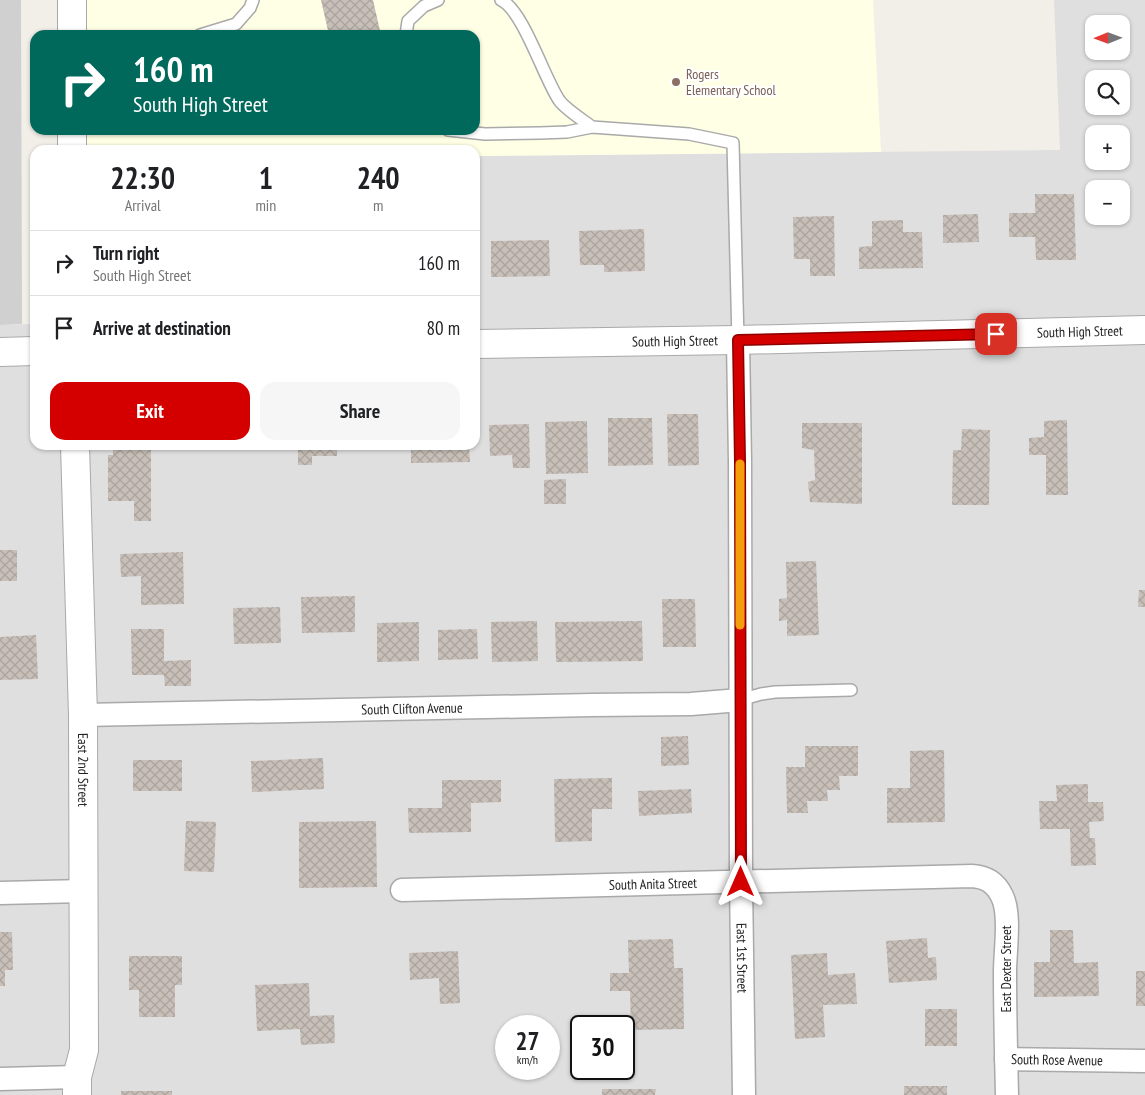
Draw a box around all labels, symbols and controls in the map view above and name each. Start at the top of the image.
north arrow [1085,15,1130,60]
map controls [1085,15,1130,225]
text: 160 m [133,46,214,92]
icon: right [50,50,115,115]
place label: Rogers Elementary School [686,65,776,99]
button: search [1085,70,1130,115]
marker: Rogers Elementary School [670,76,682,88]
text: South High Street [133,90,268,118]
button: + [1085,125,1130,170]
text: 22:30 [110,158,175,197]
text: 1 [259,158,273,197]
text: 240 [357,158,400,197]
button: − [1085,180,1130,225]
text: Arrival [125,195,161,215]
text: min [255,195,276,215]
text: m [373,195,383,215]
text: Turn right [93,241,159,265]
icon: right [50,249,78,277]
text: 160 m [418,251,460,275]
text: South High Street [93,265,191,285]
pin [975,313,1017,355]
icon: arrive [50,314,78,342]
text: Arrive at destination [93,316,231,340]
text: 80 m [427,316,460,340]
icon: arrive [982,320,1010,348]
street label: South High Street [1037,322,1123,342]
street label: South High Street [632,331,718,351]
button: Exit [50,382,250,440]
button: Share [260,382,460,440]
street label: South Clifton Avenue [361,699,463,719]
street label: East 2nd Street [74,733,92,807]
position arrow [714,855,766,907]
street label: South Anita Street [609,874,697,894]
street label: East 1st Street [733,923,752,993]
street label: East Dexter Street [997,925,1015,1013]
speed limit sign: 30 [570,1015,635,1080]
text: 27 [516,1025,539,1057]
street label: South Rose Avenue [1011,1050,1103,1069]
text: km/h [517,1052,538,1067]

